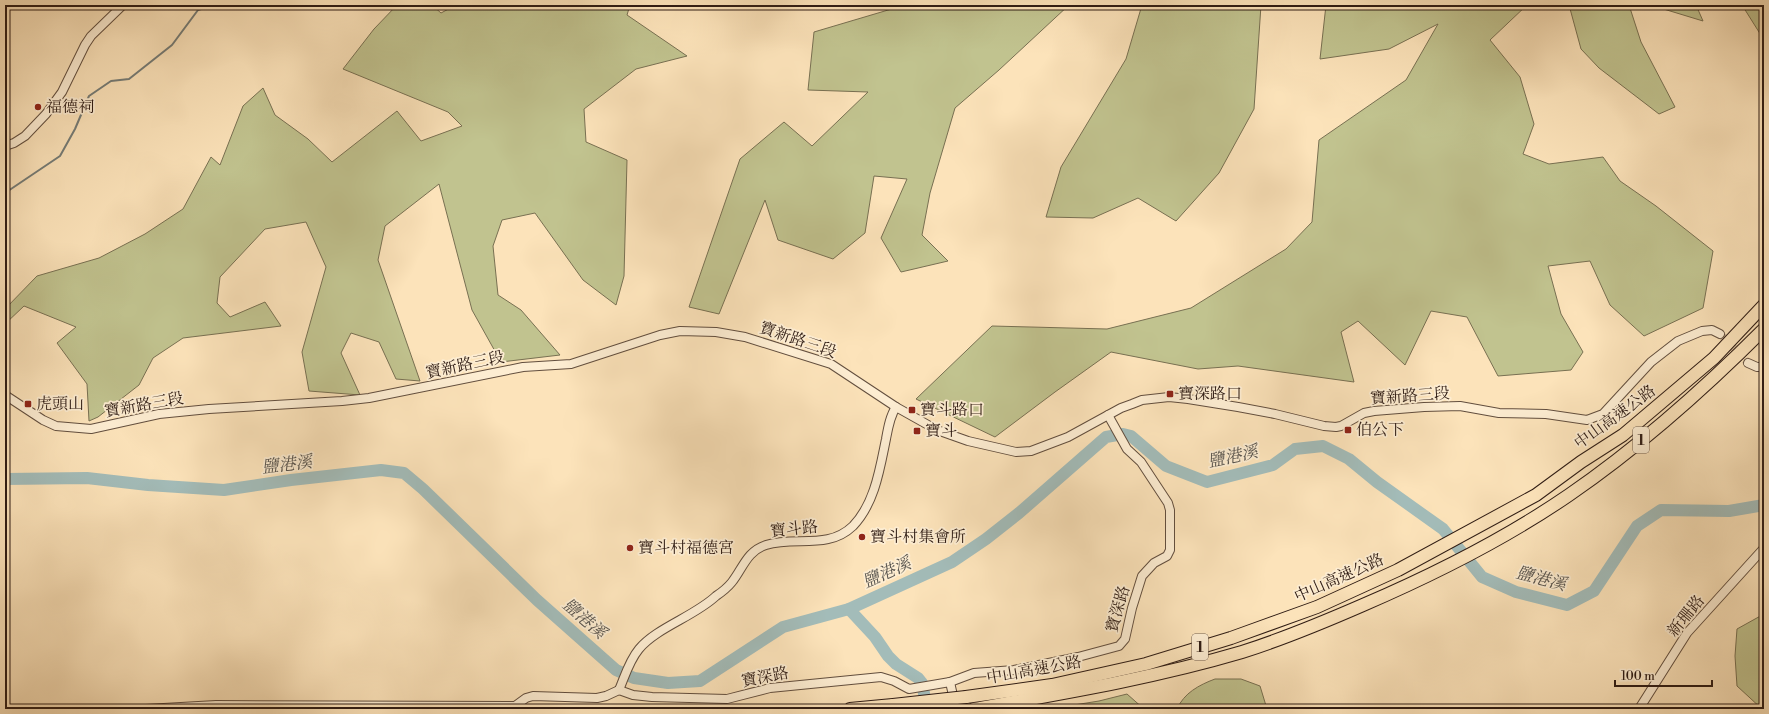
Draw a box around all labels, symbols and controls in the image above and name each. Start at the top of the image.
place label: 福德祠 [46,97,94,117]
marker: 福德祠 [33,102,43,112]
street label: 寶新路三段 [757,318,839,362]
street label: 寶新路三段 [424,347,506,383]
street label: 中山高速公路 [1570,381,1660,453]
street label: 寶新路三段 [1369,383,1451,409]
place label: 寶深路口 [1178,384,1242,404]
street label: 寶新路三段 [103,388,185,422]
marker: 寶深路口 [1165,389,1175,399]
place label: 虎頭山 [36,394,84,414]
marker: 虎頭山 [23,399,33,409]
place label: 寶斗路口 [920,400,984,420]
marker: 寶斗路口 [907,405,917,415]
place label: 伯公下 [1356,420,1404,440]
place label: 寶斗 [925,421,957,441]
marker: 伯公下 [1343,425,1353,435]
marker: 寶斗 [912,426,922,436]
road number: 1 [1633,427,1649,453]
water label: 鹽港溪 [1206,441,1262,473]
water label: 鹽港溪 [260,451,316,479]
street label: 寶斗路 [769,517,819,541]
place label: 寶斗村集會所 [870,527,966,547]
marker: 寶斗村集會所 [857,532,867,542]
place label: 寶斗村福德宮 [638,538,734,558]
marker: 寶斗村福德宮 [625,543,635,553]
street label: 中山高速公路 [1291,549,1387,607]
water label: 鹽港溪 [859,552,917,593]
water label: 鹽港溪 [1514,562,1570,597]
street label: 寶深路 [1102,583,1134,635]
street label: 新珊路 [1663,591,1709,641]
water label: 鹽港溪 [558,594,612,645]
road number: 1 [1192,634,1208,660]
street label: 中山高速公路 [985,652,1083,688]
scale bar [1615,662,1712,688]
street label: 寶深路 [740,663,790,691]
text: 100 m [1621,669,1655,684]

